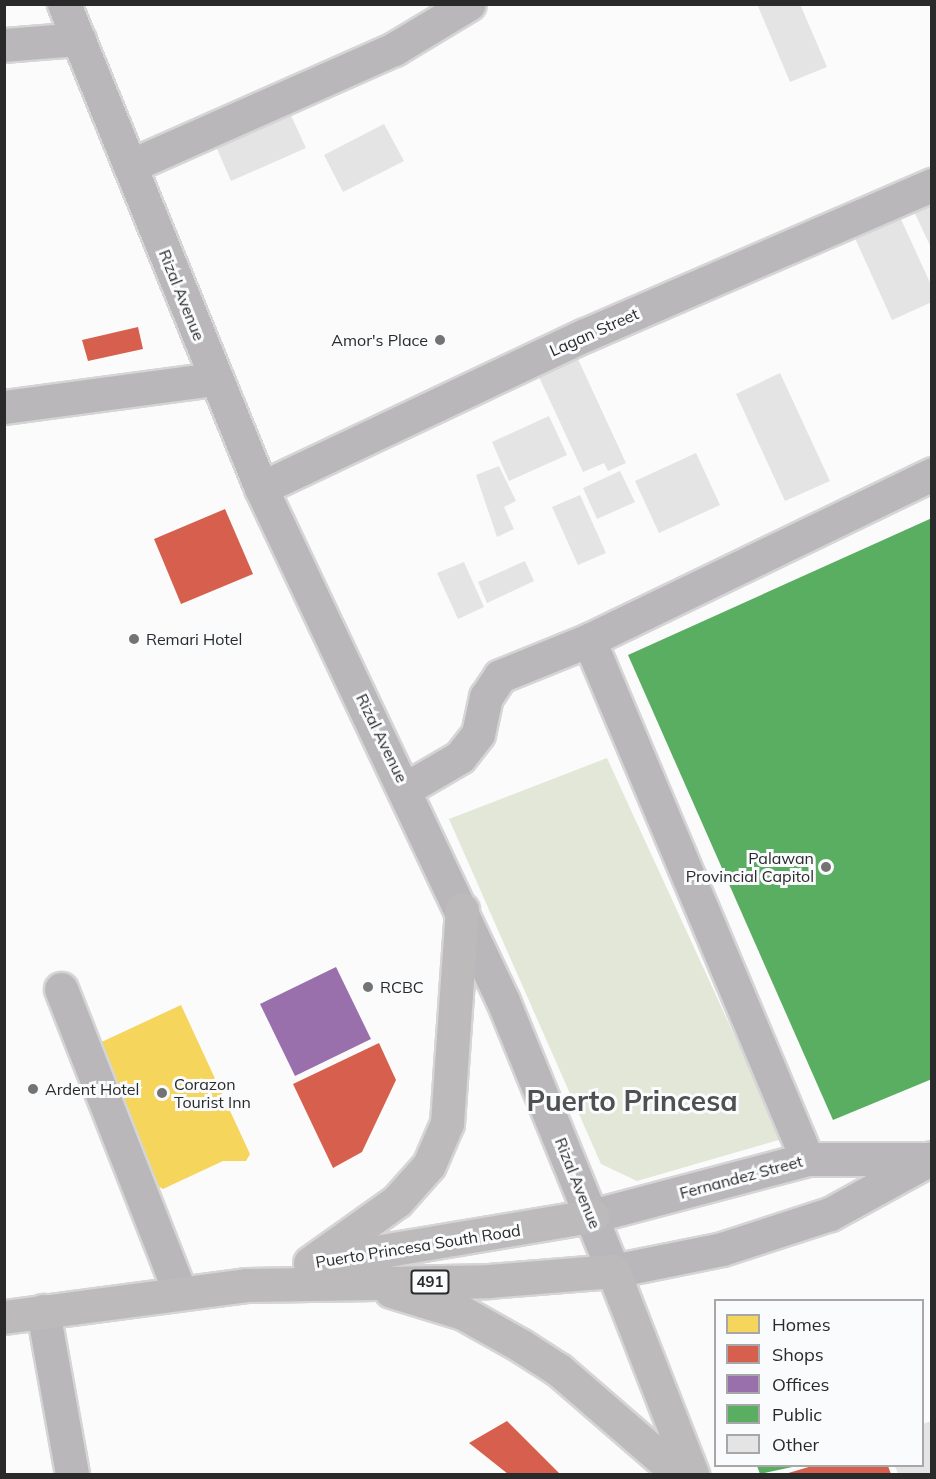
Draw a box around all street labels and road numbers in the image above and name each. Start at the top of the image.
street label: Rizal Avenue [155,247,209,343]
street label: Lagan Street [547,304,641,360]
street label: Rizal Avenue [352,690,412,786]
street label: Rizal Avenue [551,1135,605,1231]
street label: Fernandez Street [677,1151,805,1203]
street label: Puerto Princesa South Road [314,1220,522,1272]
road number: 491 [410,1270,450,1294]

